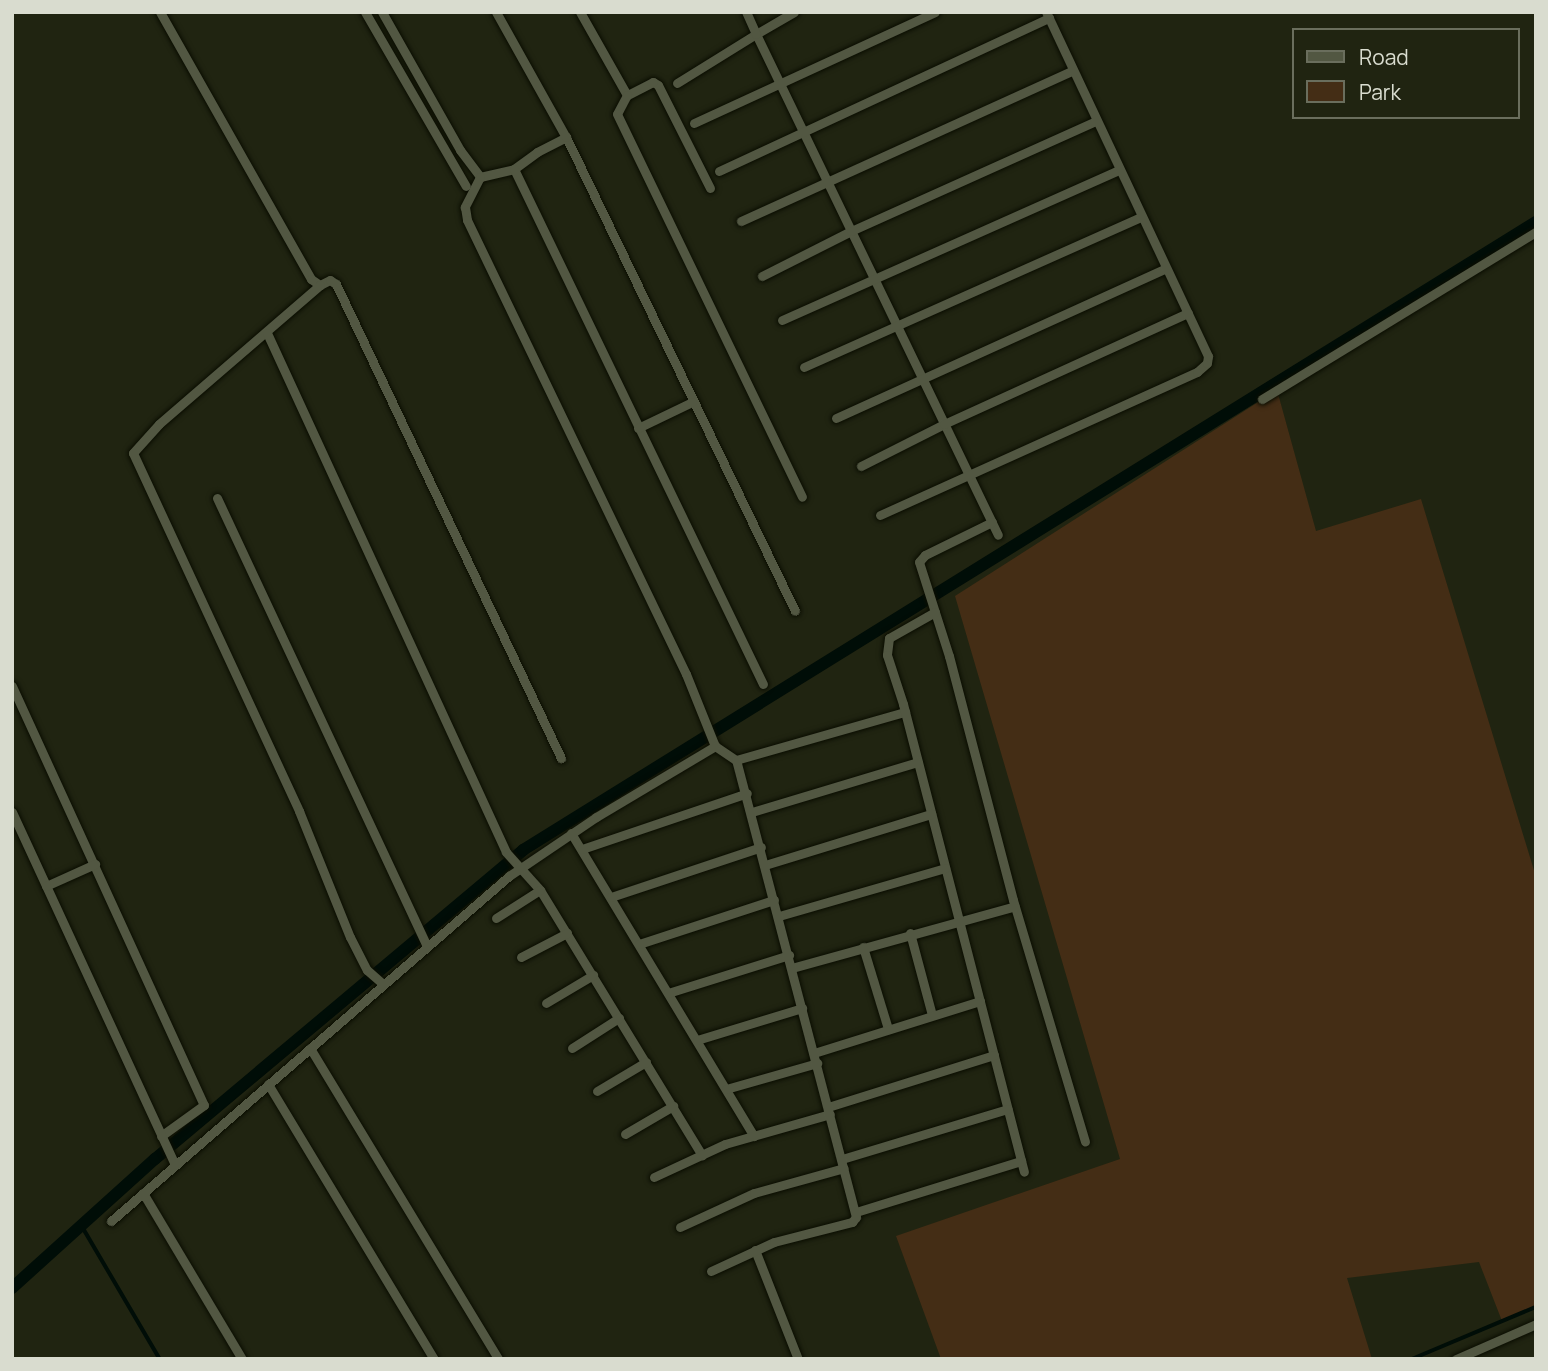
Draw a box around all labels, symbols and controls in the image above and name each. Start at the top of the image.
legend [1292,28,1520,119]
text: Road [1359,43,1409,71]
text: Park [1359,78,1401,106]

